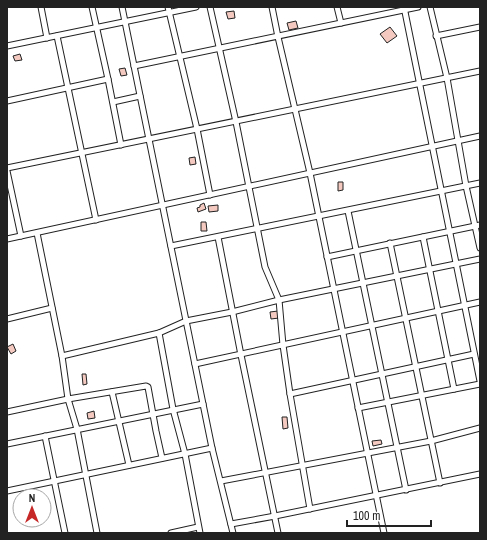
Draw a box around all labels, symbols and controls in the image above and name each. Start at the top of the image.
north arrow [12,488,52,528]
text: N [29,491,35,505]
scale bar [347,502,431,528]
text: 100 m [353,508,380,524]

